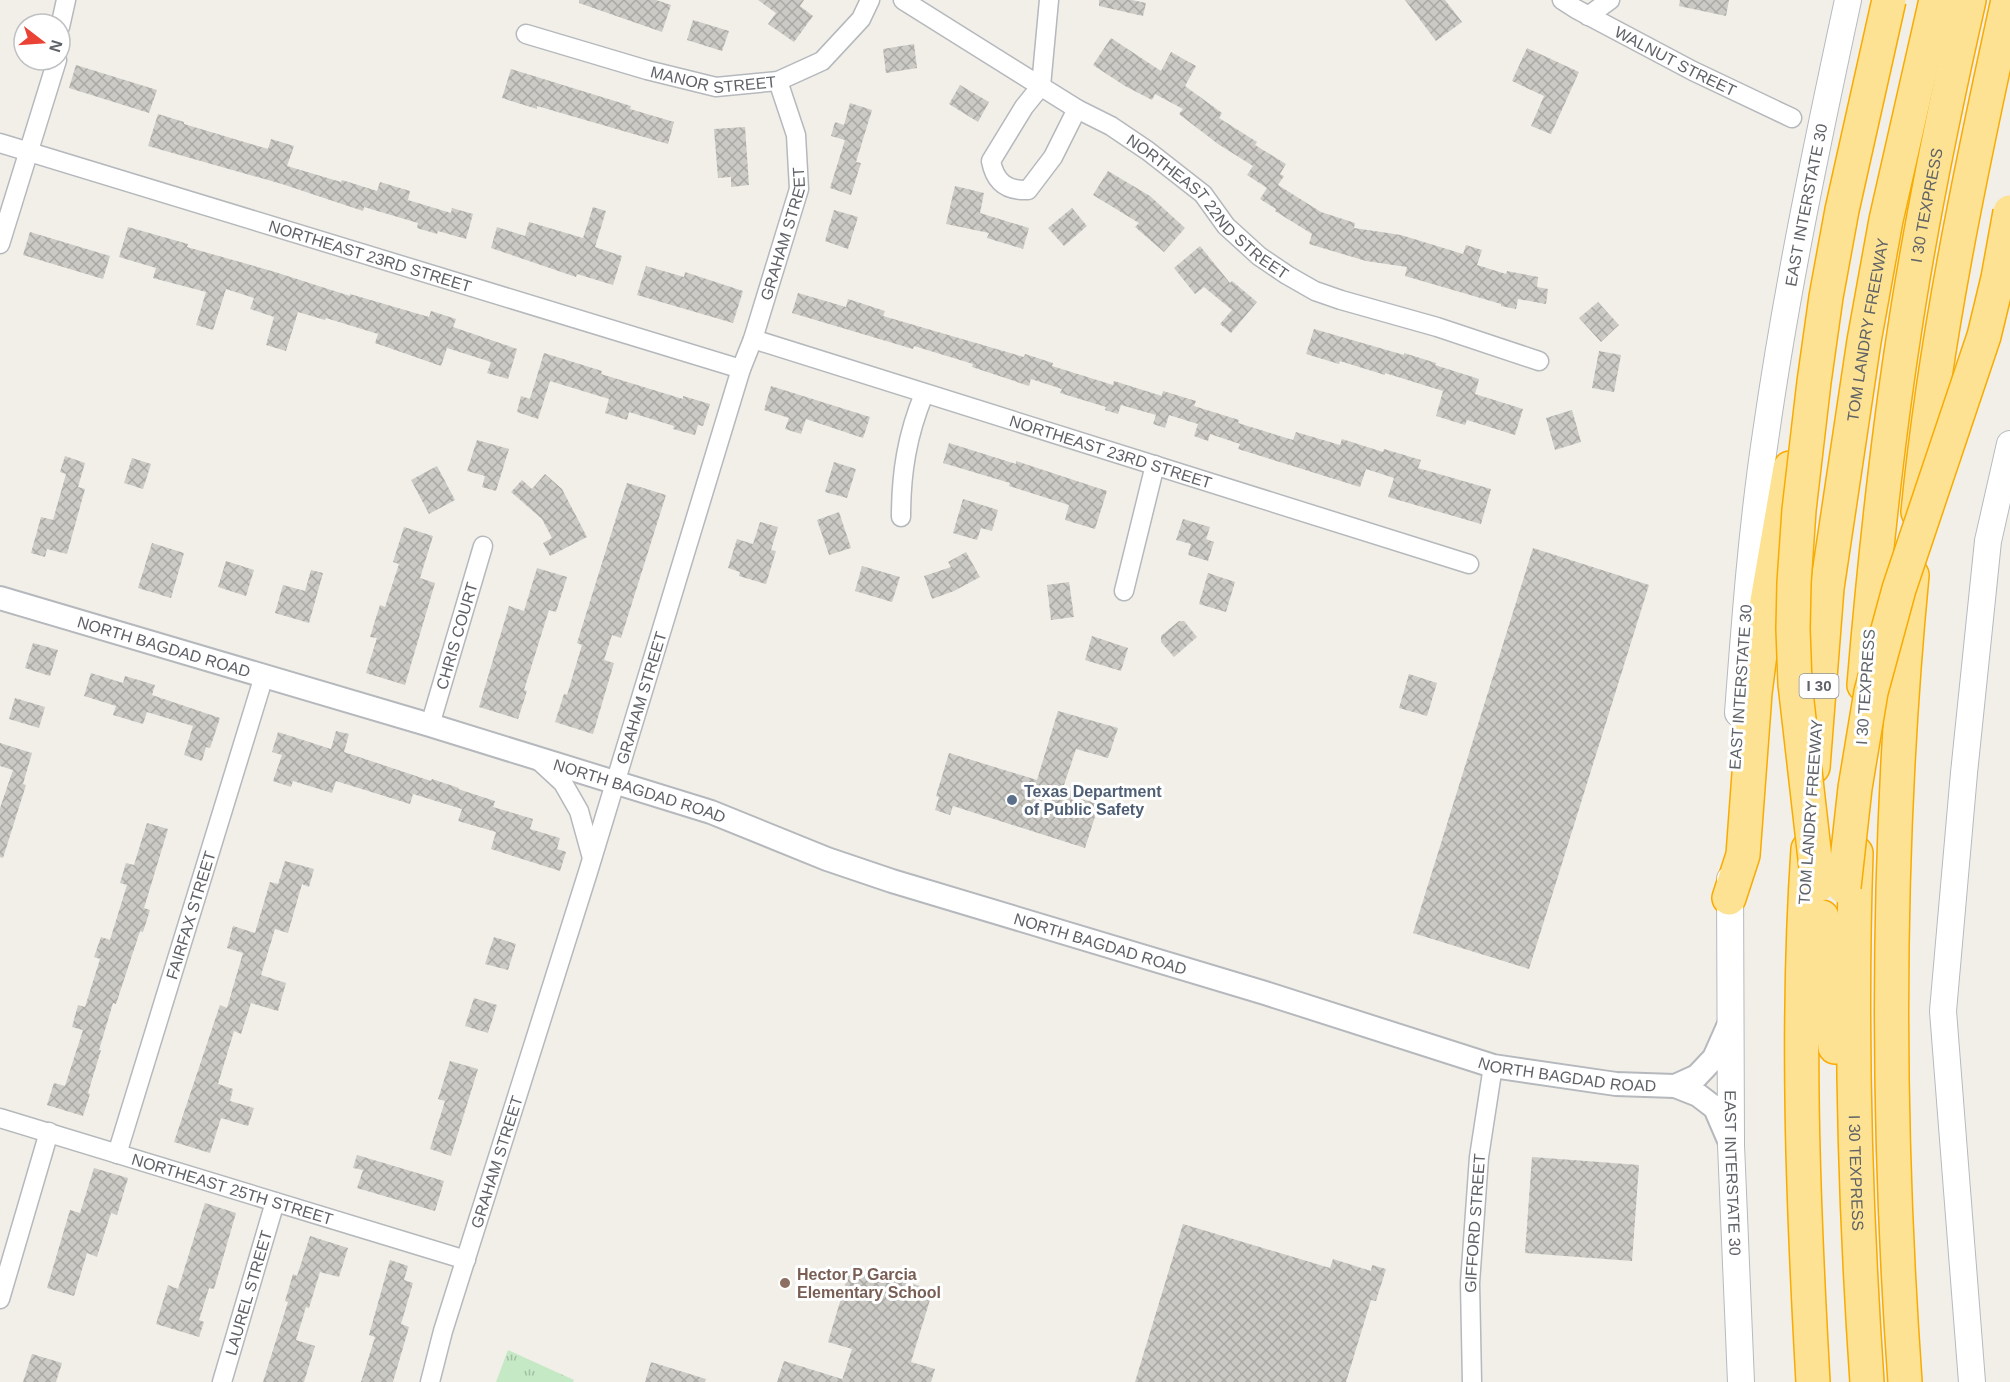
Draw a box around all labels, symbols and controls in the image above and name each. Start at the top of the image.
north arrow [12,12,72,72]
street label: WALNUT STREET [1612,23,1739,99]
text: N [46,38,66,54]
street label: MANOR STREET [649,63,777,96]
street label: EAST INTERSTATE 30 [1782,122,1831,288]
street label: NORTHEAST 22ND STREET [1123,131,1292,283]
street label: I 30 TEXPRESS [1908,147,1946,264]
street label: GRAHAM STREET [757,166,808,302]
street label: NORTHEAST 23RD STREET [267,217,474,295]
street label: TOM LANDRY FREEWAY [1844,236,1892,423]
street label: NORTHEAST 23RD STREET [1007,412,1214,492]
street label: CHRIS COURT [433,580,481,692]
street label: EAST INTERSTATE 30 [1726,604,1755,770]
street label: NORTH BAGDAD ROAD [75,613,252,680]
street label: I 30 TEXPRESS [1853,628,1878,746]
street label: GRAHAM STREET [613,629,670,766]
road number: I 30 [1800,674,1838,698]
street label: TOM LANDRY FREEWAY [1796,718,1825,905]
street label: NORTH BAGDAD ROAD [551,756,728,826]
place label: Texas Department of Public Safety [1024,783,1162,818]
marker: Texas Department of Public Safety [1005,793,1019,807]
street label: FAIRFAX STREET [163,849,219,981]
street label: NORTH BAGDAD ROAD [1012,910,1189,978]
street label: NORTH BAGDAD ROAD [1476,1054,1656,1094]
street label: EAST INTERSTATE 30 [1722,1090,1744,1256]
street label: GRAHAM STREET [468,1094,526,1230]
street label: I 30 TEXPRESS [1846,1115,1867,1231]
street label: NORTHEAST 25TH STREET [130,1151,335,1228]
street label: GIFFORD STREET [1462,1153,1488,1293]
street label: LAUREL STREET [222,1228,275,1357]
place label: Hector P Garcia Elementary School [797,1266,941,1301]
marker: Hector P Garcia Elementary School [778,1276,792,1290]

